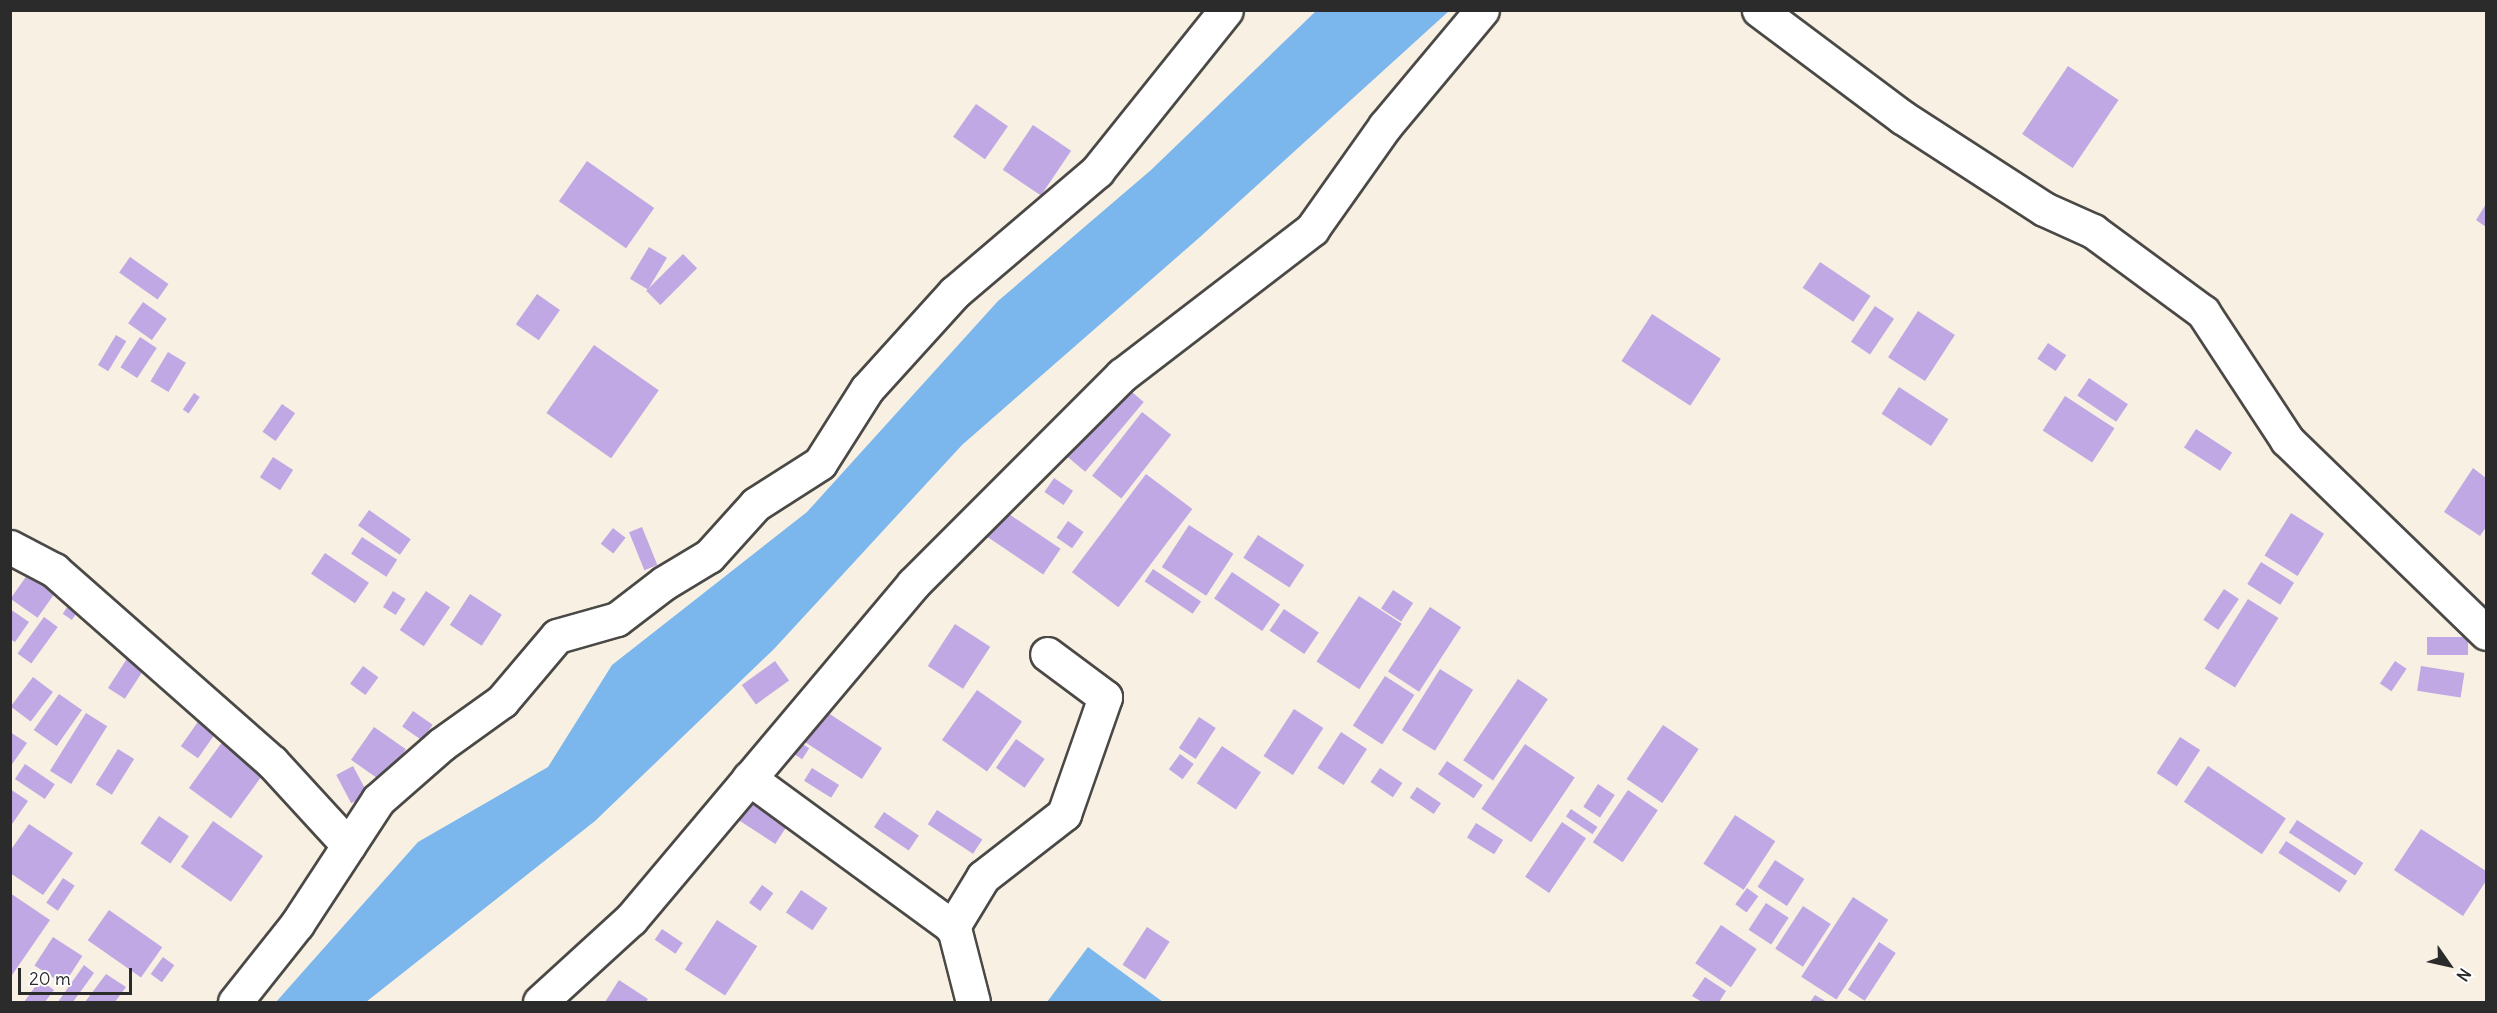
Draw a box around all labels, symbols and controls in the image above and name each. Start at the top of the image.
north arrow [2419,935,2479,995]
scale bar [21,956,135,994]
text: N [2453,965,2475,985]
text: 20 m [29,967,71,990]

